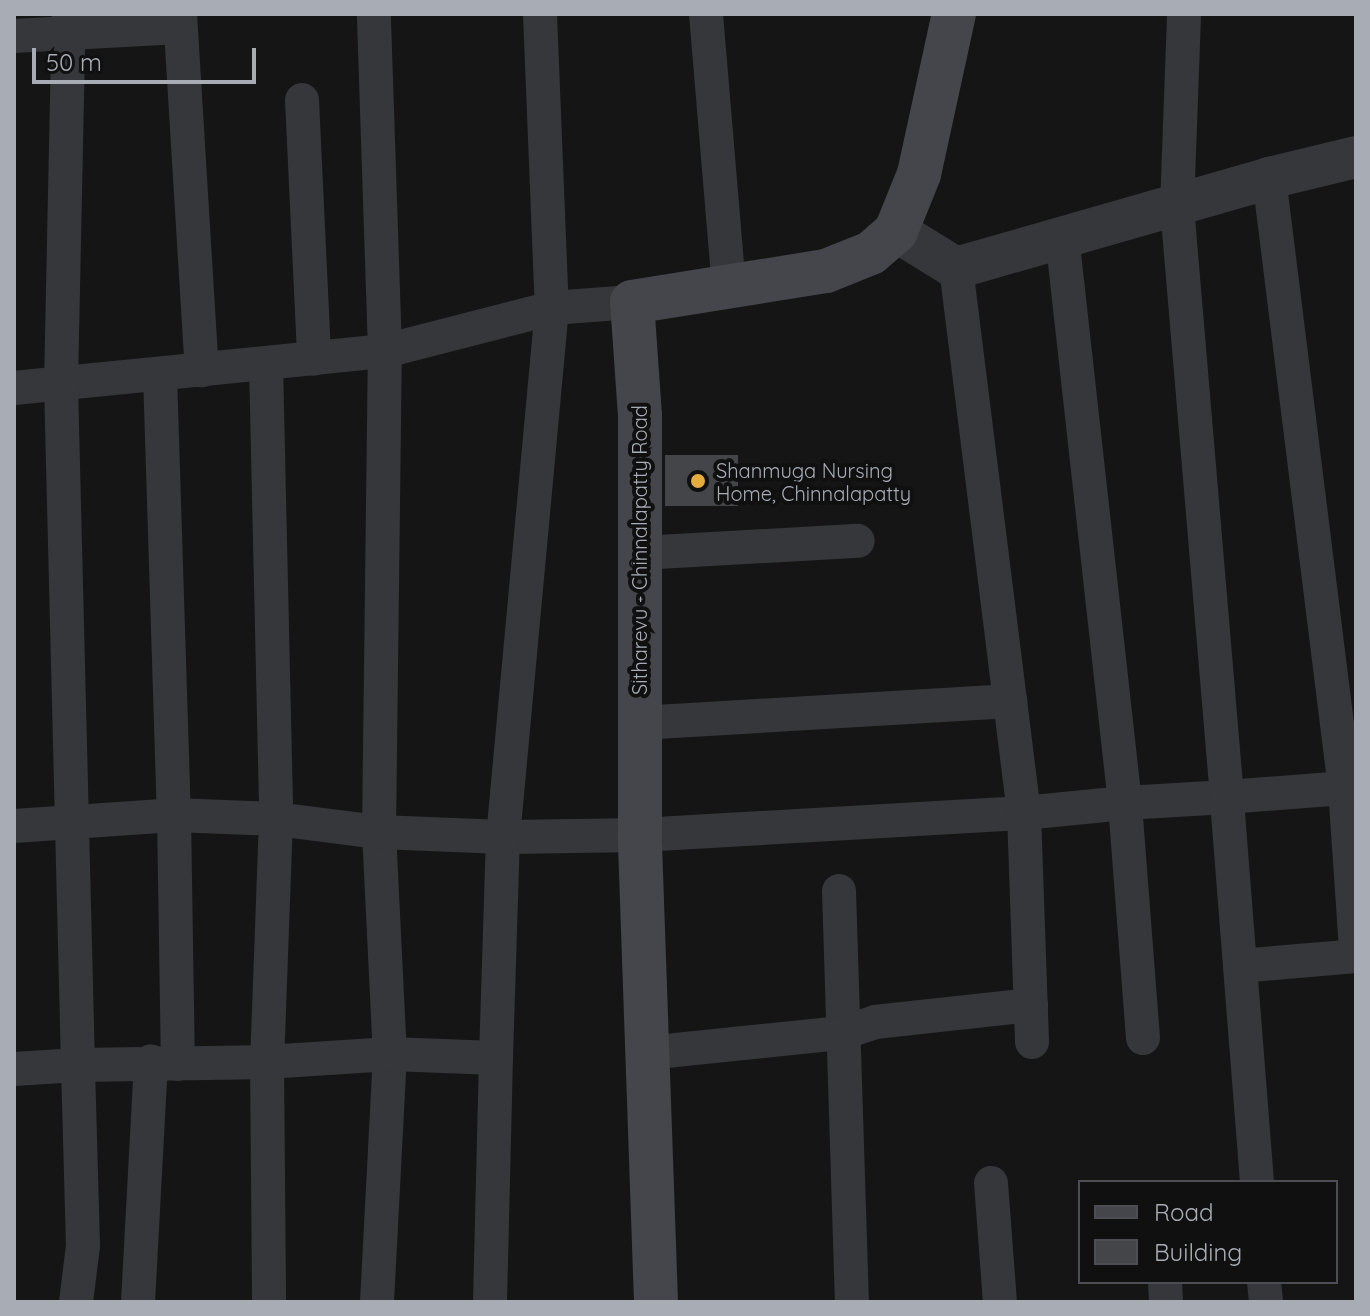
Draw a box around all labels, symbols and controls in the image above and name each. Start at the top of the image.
scale bar [36,32,260,82]
text: 50 m [46,47,102,77]
street label: Sitharevu - Chinnalapatty Road [627,405,651,695]
place label: Shanmuga Nursing Home, Chinnalapatty [716,458,911,505]
marker: Shanmuga Nursing Home, Chinnalapatty [687,470,709,492]
legend [1078,1180,1338,1284]
text: Road [1154,1197,1214,1227]
text: Building [1154,1237,1242,1267]

